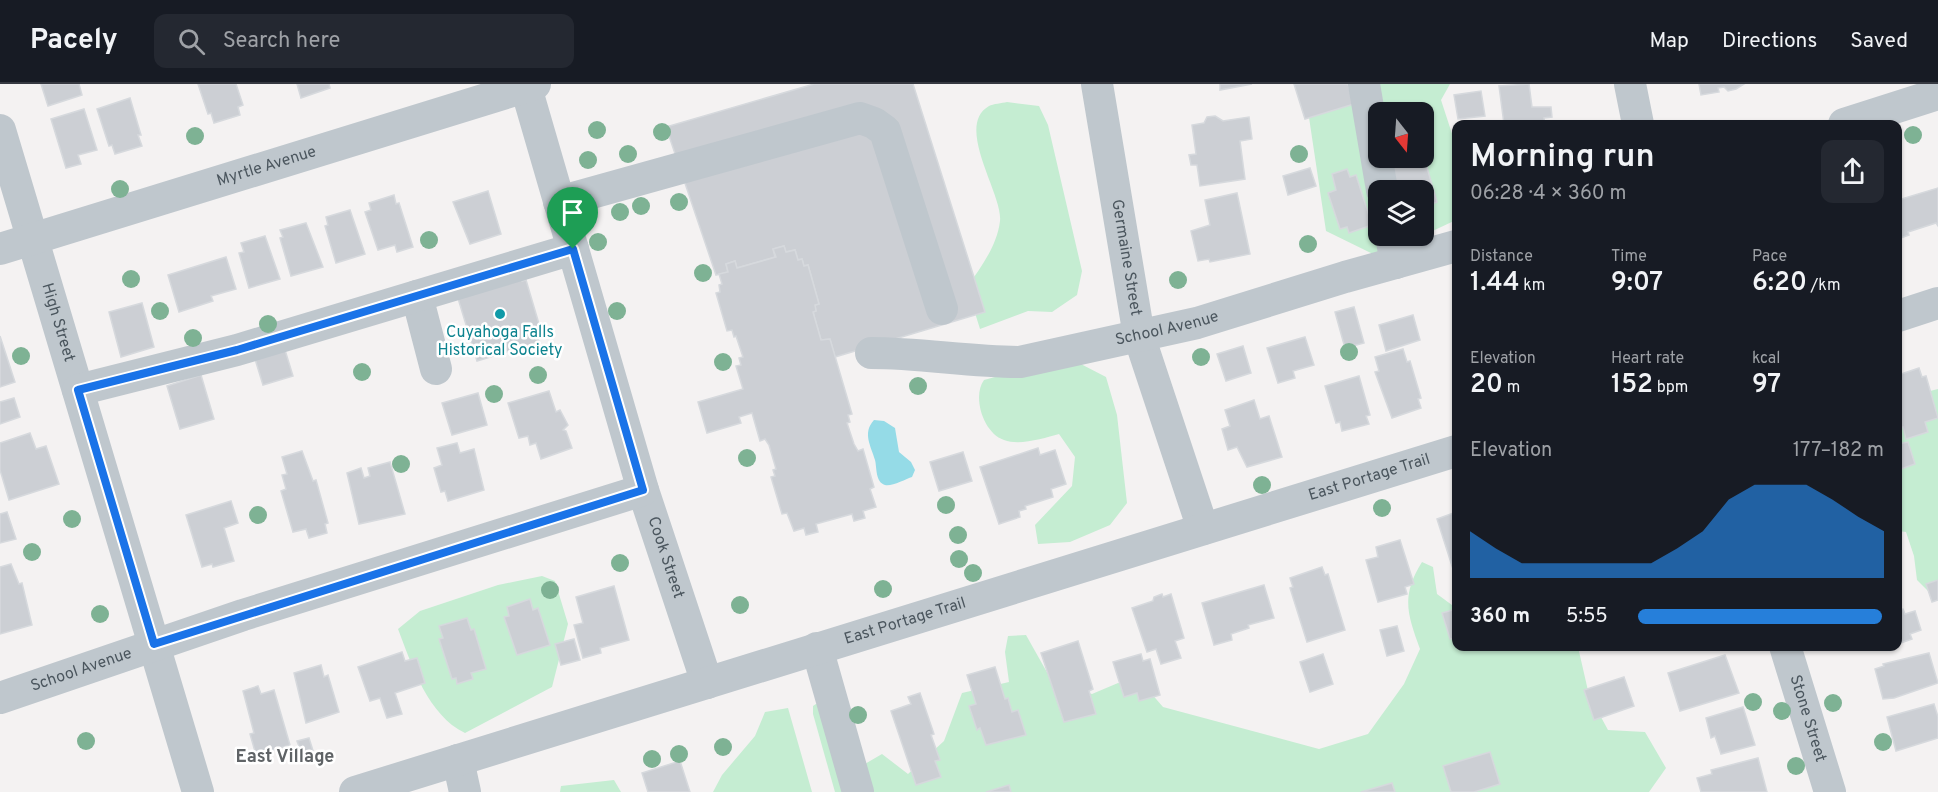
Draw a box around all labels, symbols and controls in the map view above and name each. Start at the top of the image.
search box [154,14,574,68]
text: Pacely [30,23,118,59]
icon: search [175,25,208,58]
text: Search here [223,28,340,55]
text: Map [1649,28,1689,55]
text: Directions [1722,28,1817,55]
text: Saved [1850,28,1908,55]
north arrow [1368,102,1434,168]
map controls [1368,102,1434,246]
text: Morning run [1470,137,1655,179]
button: share [1821,140,1884,203]
street label: Myrtle Avenue [214,142,319,192]
button: layers [1368,180,1434,246]
text: 06:28 · 4 × 360 m [1470,181,1626,207]
pin [547,187,598,249]
icon: arrive [556,196,589,229]
street label: Germaine Street [1106,198,1145,317]
text: Distance [1470,247,1533,267]
text: Time [1611,247,1647,267]
text: Pace [1752,247,1787,267]
text: 1.44 [1470,267,1519,300]
text: 9:07 [1611,267,1663,300]
text: 6:20 [1752,267,1807,300]
text: km [1519,276,1545,296]
text: /km [1807,276,1840,296]
street label: High Street [36,281,79,364]
marker: Cuyahoga Falls Historical Society [493,307,507,321]
street label: School Avenue [1113,307,1221,351]
place label: Cuyahoga Falls Historical Society [438,323,562,361]
text: Elevation [1470,349,1536,369]
text: Heart rate [1611,349,1684,369]
text: kcal [1752,349,1780,369]
text: 20 [1470,369,1503,402]
text: 152 [1611,369,1653,402]
text: 97 [1752,369,1781,402]
text: m [1503,378,1520,398]
text: bpm [1653,378,1688,398]
text: Elevation [1470,438,1552,464]
text: 177–182 m [1793,438,1884,464]
street label: East Portage Trail [1306,450,1433,506]
street label: Cook Street [643,514,688,601]
street label: East Portage Trail [842,593,969,650]
text: 360 m [1470,604,1530,630]
text: 5:55 [1566,604,1608,630]
street label: School Avenue [28,644,135,697]
street label: Stone Street [1785,673,1830,765]
district label: East Village [236,746,334,769]

